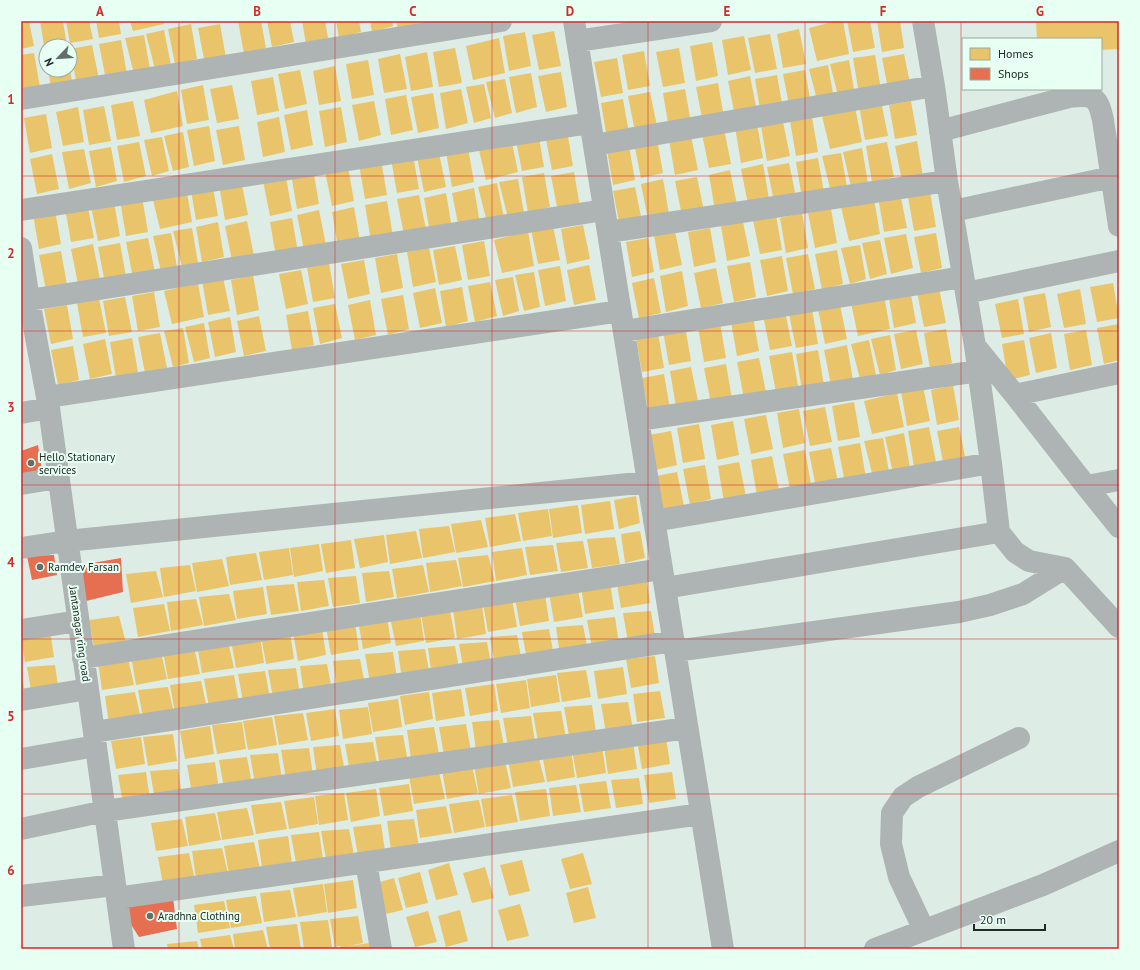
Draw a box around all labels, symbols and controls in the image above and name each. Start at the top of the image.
text: A [96,3,104,20]
text: B [253,3,261,20]
text: C [409,3,417,20]
text: D [566,3,574,20]
text: E [724,3,731,20]
text: F [880,3,887,20]
text: G [1036,3,1044,20]
north arrow [38,38,78,78]
legend [962,38,1102,90]
text: Homes [998,46,1033,61]
text: N [41,56,57,68]
text: Shops [998,66,1029,81]
text: 1 [7,91,15,108]
text: 2 [7,245,15,262]
text: 3 [7,399,15,416]
place label: Hello Stationary services [39,450,116,477]
marker: Hello Stationary services [26,458,36,468]
text: 4 [7,554,15,571]
place label: Ramdev Farsan [48,560,119,574]
marker: Ramdev Farsan [35,562,45,572]
street label: Jantanagar ring road [66,585,94,683]
text: 5 [7,708,15,725]
text: 6 [7,862,15,879]
scale bar [974,906,1045,932]
place label: Aradhna Clothing [158,909,240,923]
marker: Aradhna Clothing [145,911,155,921]
text: 20 m [980,912,1006,927]

